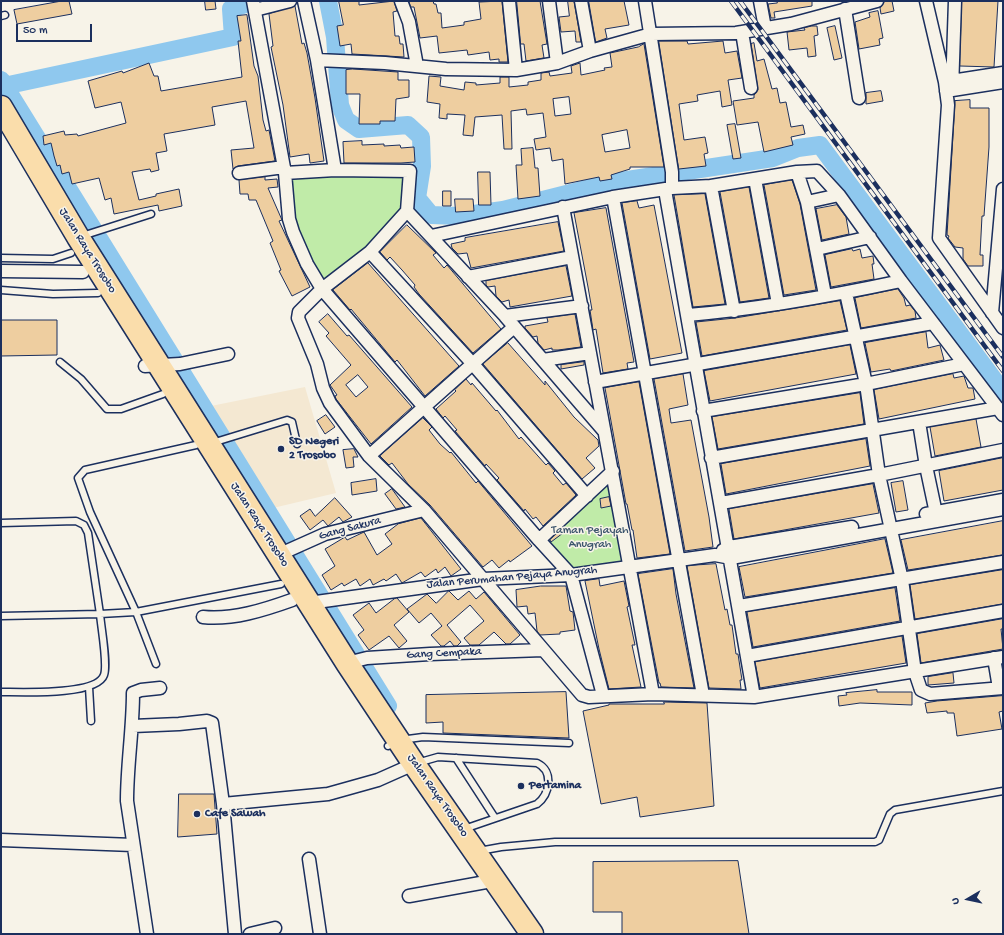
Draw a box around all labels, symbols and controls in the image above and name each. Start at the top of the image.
scale bar [18,16,94,42]
text: 50 m [23,24,48,38]
street label: Jalan Raya Trosobo [55,206,119,296]
place label: SD Negeri 2 Trosobo [289,435,339,463]
marker: SD Negeri 2 Trosobo [276,444,286,454]
street label: Jalan Raya Trosobo [226,480,292,570]
street label: Gang Sakura [317,514,383,544]
park label: Taman Pejayah Anugrah [552,524,628,552]
street label: Jalan Perumahan Pejaya Anugrah [426,563,598,593]
street label: Gang Cempaka [406,645,482,663]
street label: Jalan Raya Trosobo [403,752,471,840]
place label: Pertamina [529,779,581,793]
marker: Pertamina [516,781,526,791]
place label: Cafe Sawah [205,807,266,821]
marker: Cafe Sawah [192,809,202,819]
north arrow [948,879,988,919]
text: U [950,897,963,905]

